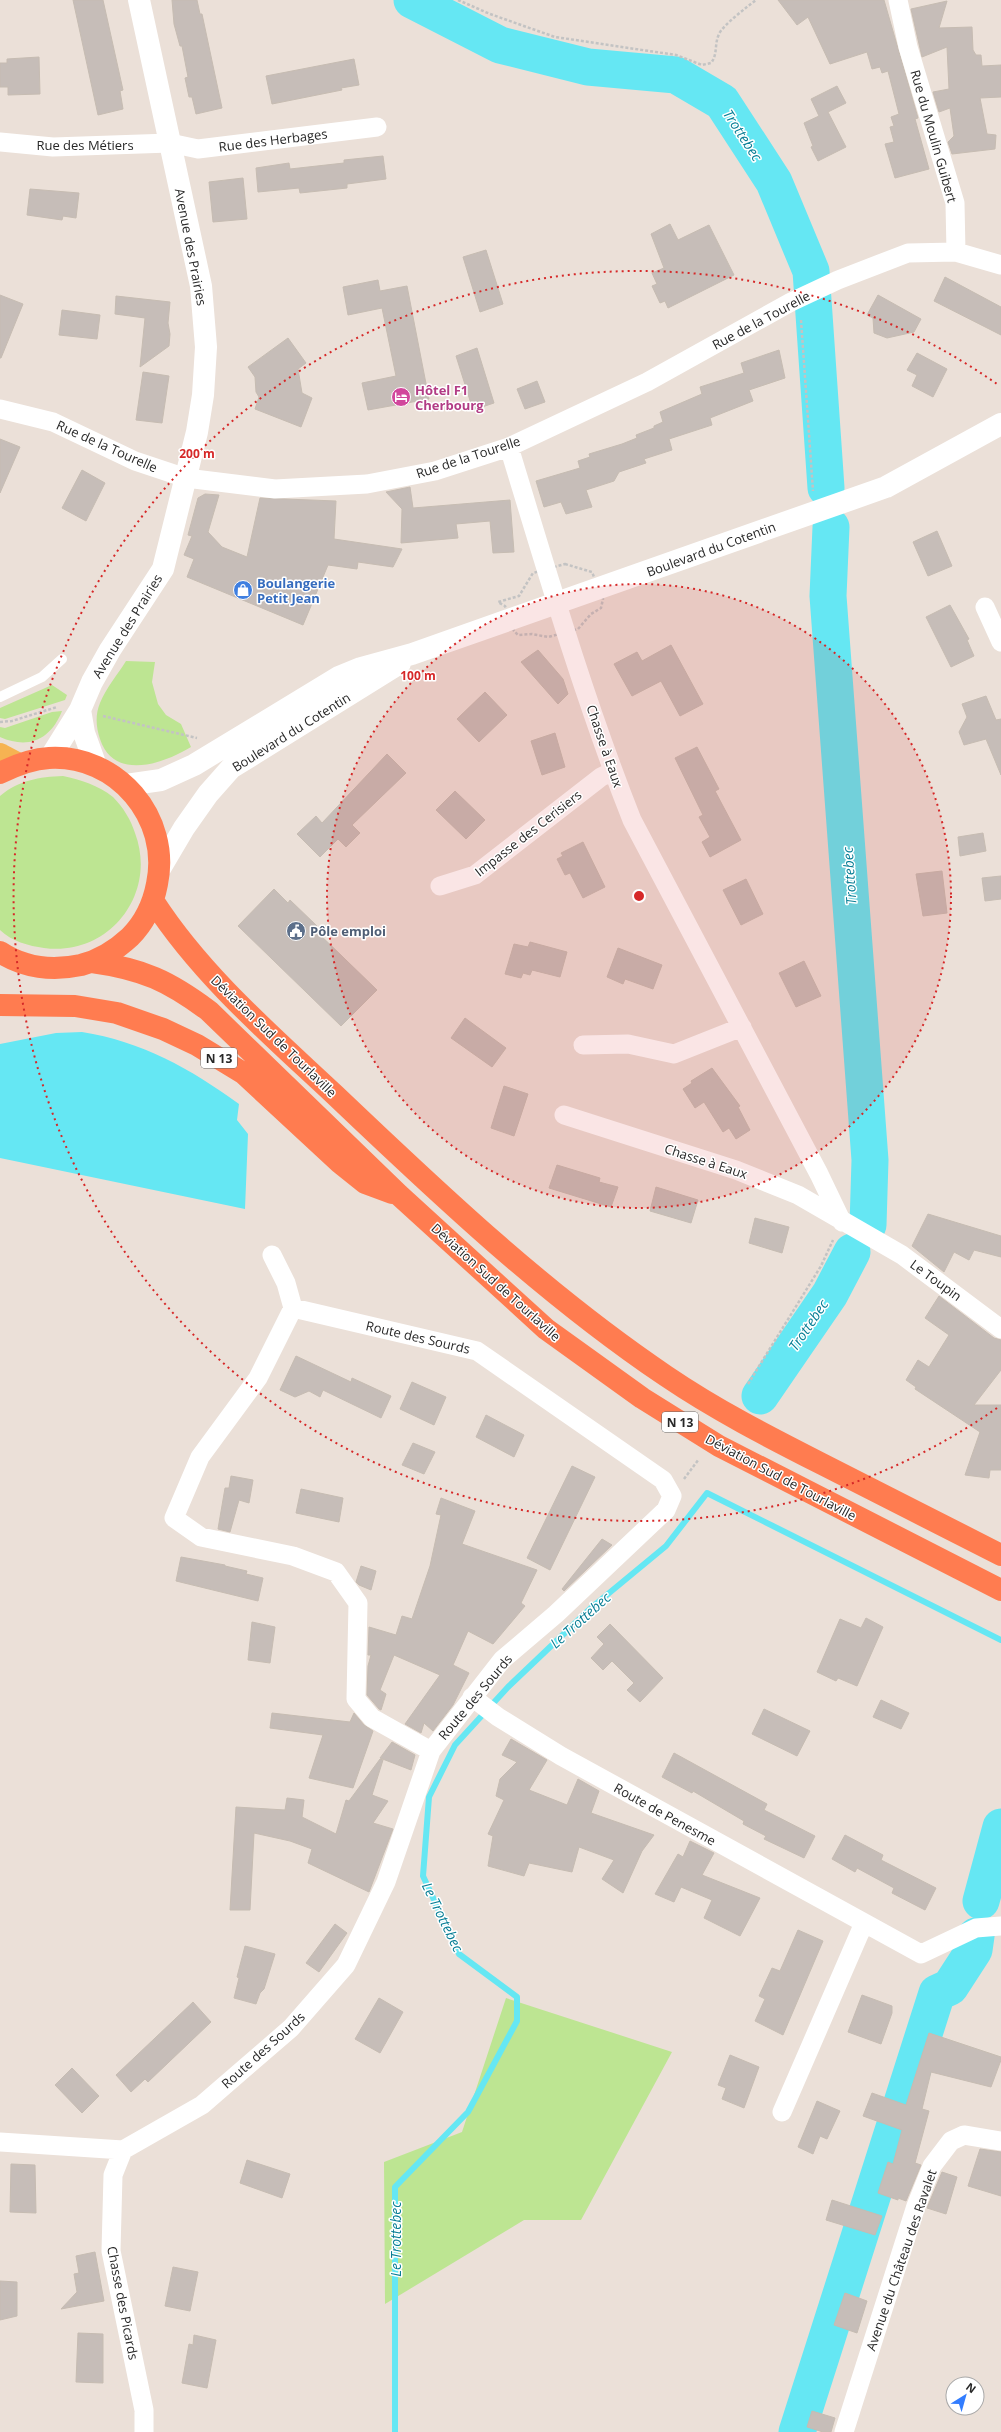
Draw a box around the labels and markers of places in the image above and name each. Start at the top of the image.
place label: Hôtel F1 Cherbourg [415,381,484,414]
hotel icon: Hôtel F1 Cherbourg [390,386,412,408]
place label: Boulangerie Petit Jean [257,574,336,607]
shop icon: Boulangerie Petit Jean [232,579,254,601]
centre of rings [632,889,646,903]
public building icon: Pôle emploi [285,920,307,942]
place label: Pôle emploi [310,922,386,940]

